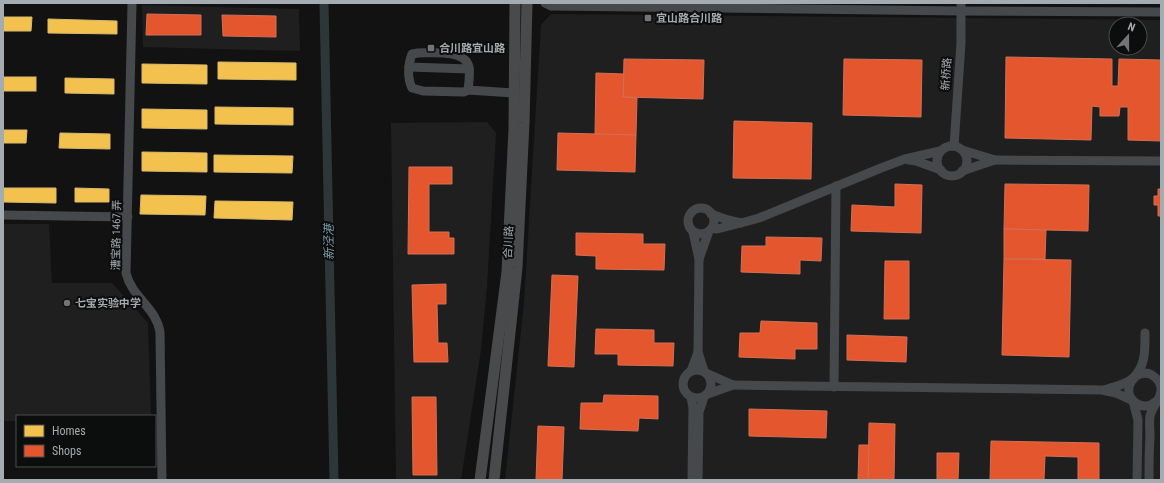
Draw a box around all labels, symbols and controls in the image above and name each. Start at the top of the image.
place label: 宜山路合川路 [656,12,723,25]
marker: 宜山路合川路 [643,13,653,23]
north arrow [1108,16,1148,56]
text: N [1126,20,1137,34]
place label: 合川路宜山路 [439,42,506,55]
marker: 合川路宜山路 [426,43,436,53]
street label: 新桥路 [939,57,954,91]
street label: 漕宝路 1467 弄 [109,200,124,271]
water label: 新泾港 [322,222,336,260]
street label: 合川路 [501,225,516,259]
place label: 七宝实验中学 [75,297,141,310]
marker: 七宝实验中学 [62,298,72,308]
legend [16,415,156,467]
text: Homes [52,424,86,438]
text: Shops [52,444,81,458]

